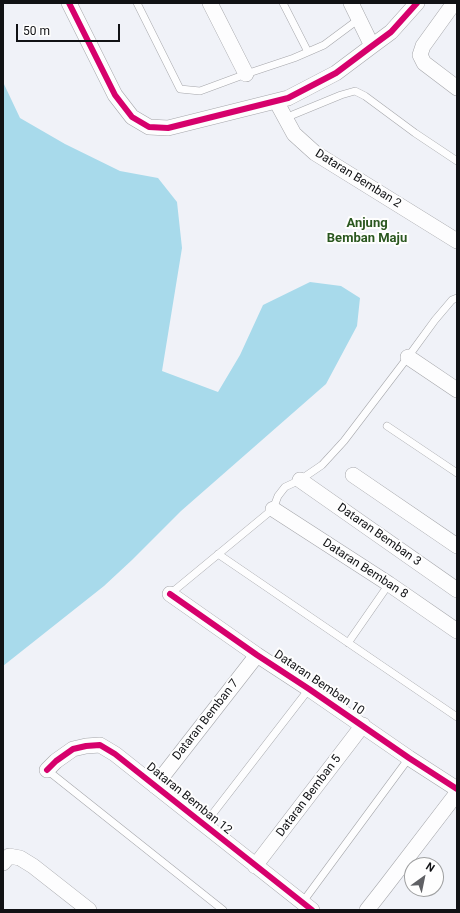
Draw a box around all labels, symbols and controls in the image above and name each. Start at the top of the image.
scale bar [18,16,122,42]
text: 50 m [23,24,50,38]
street label: Dataran Bemban 2 [312,147,404,211]
district label: Anjung Bemban Maju [327,216,407,247]
street label: Dataran Bemban 3 [334,501,424,569]
street label: Dataran Bemban 8 [320,536,410,602]
street label: Dataran Bemban 10 [271,648,367,718]
street label: Dataran Bemban 7 [170,677,242,763]
street label: Dataran Bemban 5 [274,752,344,840]
street label: Dataran Bemban 12 [143,760,235,838]
north arrow [404,857,444,897]
text: N [423,860,437,875]

